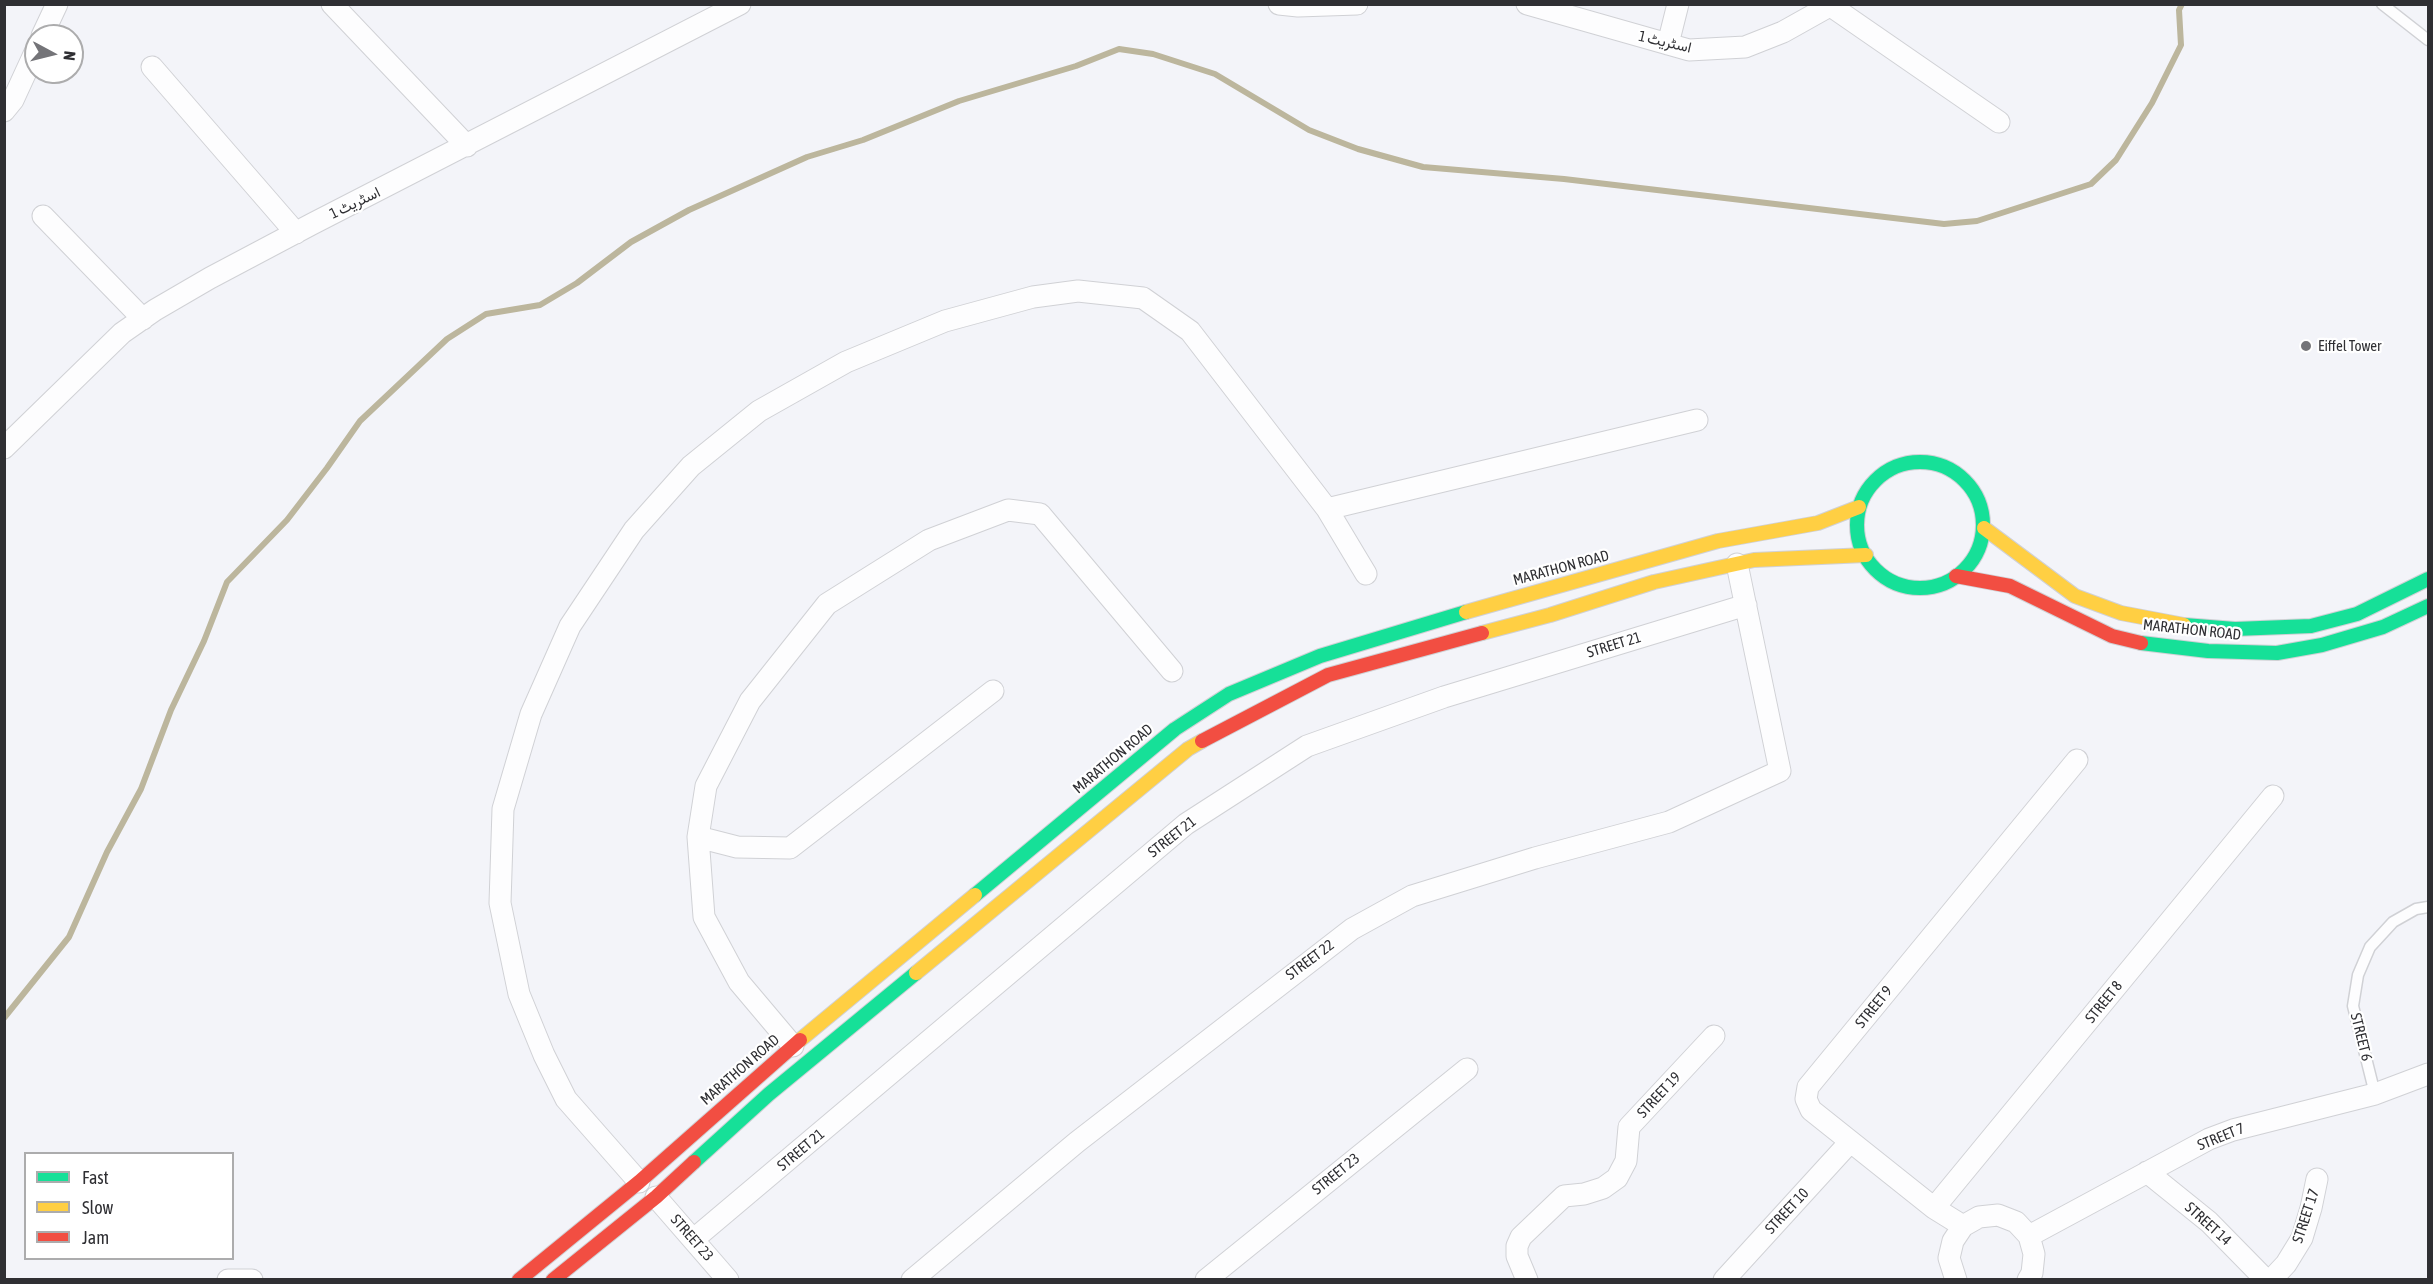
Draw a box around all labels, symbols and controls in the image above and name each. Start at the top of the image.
north arrow [24,24,84,84]
street label: اسٹریٹ 1 [1637,27,1693,57]
text: N [60,50,79,62]
street label: اسٹریٹ 1 [327,183,383,223]
place label: Eiffel Tower [2318,337,2381,355]
marker: Eiffel Tower [2299,339,2313,353]
street label: MARATHON ROAD [1511,547,1611,589]
street label: MARATHON ROAD [2142,616,2242,644]
street label: STREET 21 [1585,628,1643,662]
street label: MARATHON ROAD [1069,720,1157,798]
street label: STREET 21 [1144,813,1200,861]
street label: STREET 22 [1282,936,1338,984]
street label: STREET 8 [2082,977,2126,1027]
street label: STREET 9 [1852,982,1896,1032]
street label: STREET 6 [2346,1011,2376,1063]
street label: MARATHON ROAD [697,1031,783,1109]
street label: STREET 19 [1633,1068,1685,1122]
street label: STREET 7 [2195,1120,2247,1154]
street label: STREET 21 [774,1125,828,1175]
street label: STREET 23 [1309,1149,1363,1199]
legend [24,1152,234,1260]
text: Fast [82,1167,109,1188]
street label: STREET 10 [1761,1184,1813,1238]
street label: STREET 17 [2289,1187,2323,1245]
text: Slow [82,1197,113,1218]
street label: STREET 14 [2181,1199,2235,1249]
street label: STREET 23 [667,1211,717,1265]
text: Jam [82,1227,109,1248]

